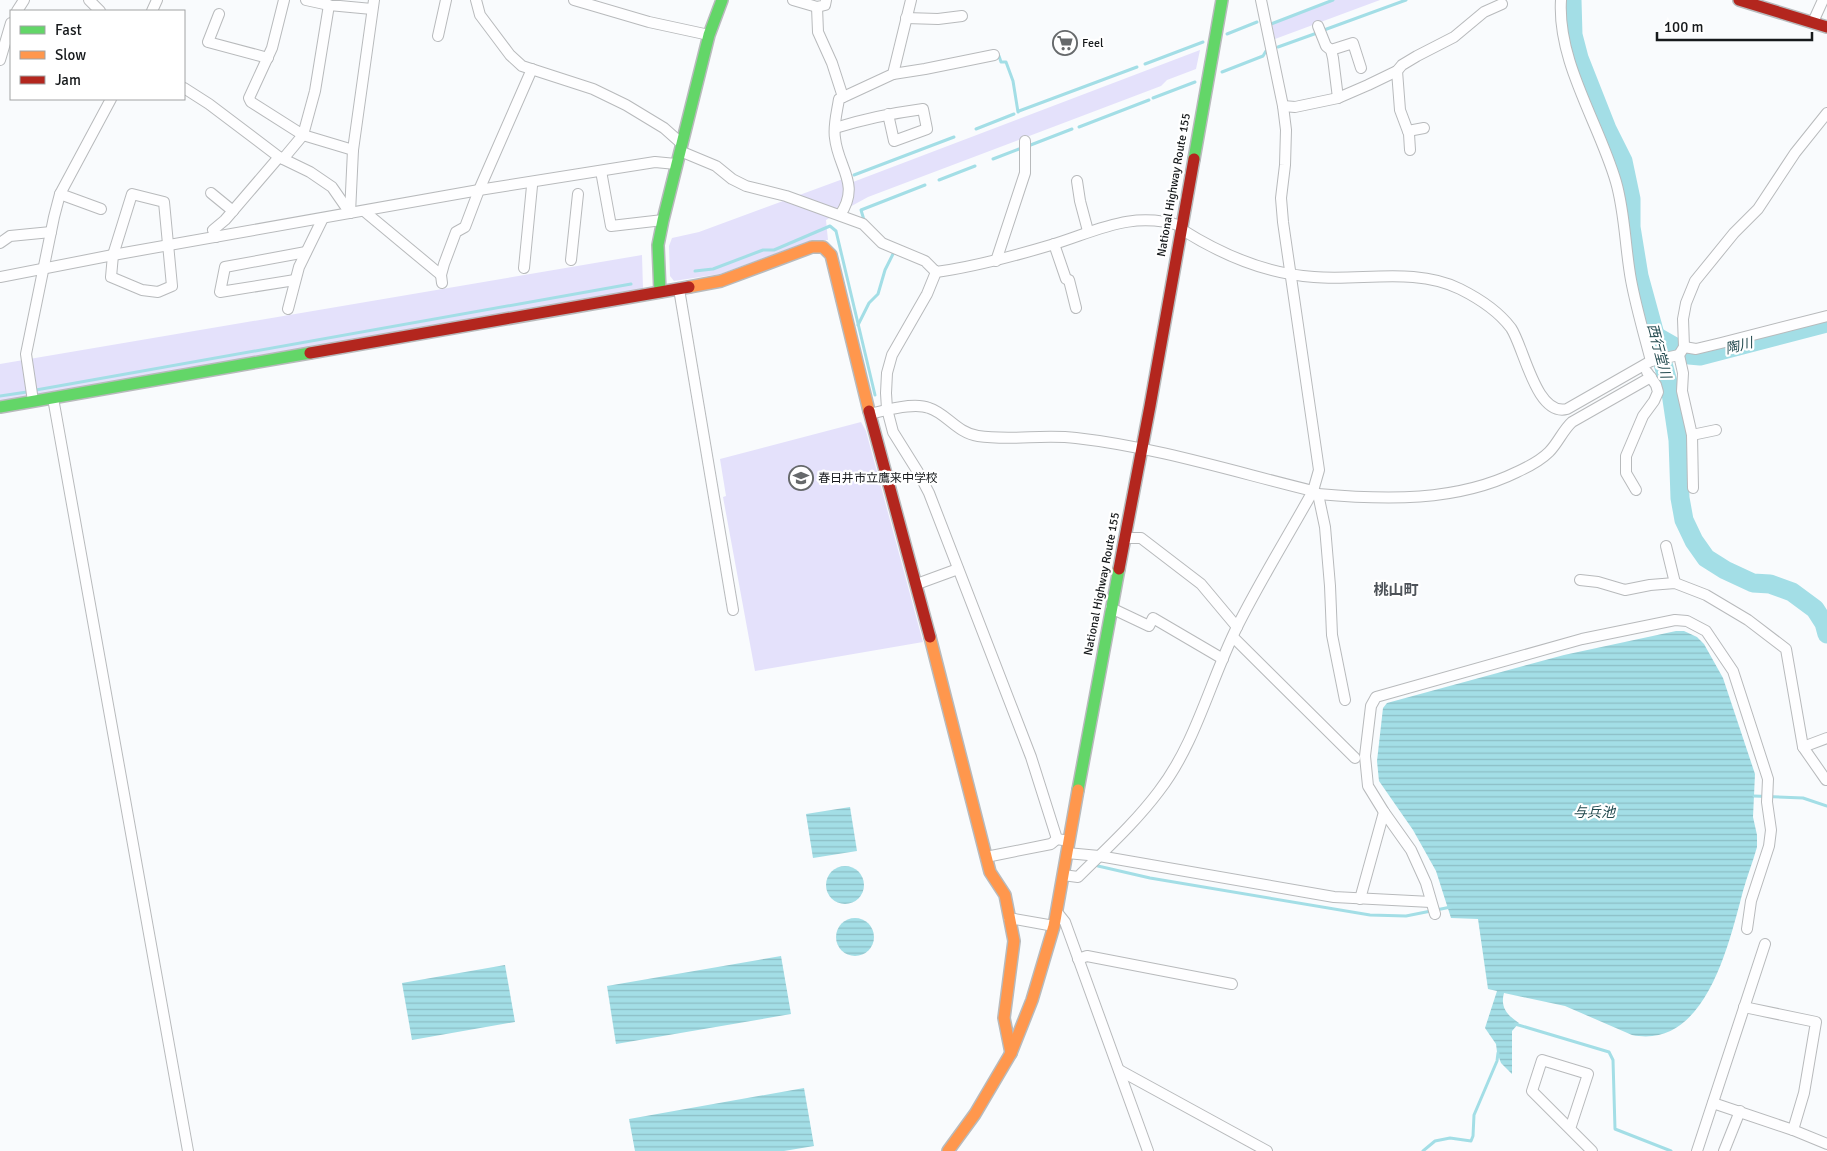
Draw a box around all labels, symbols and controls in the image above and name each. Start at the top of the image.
legend [10,10,185,100]
scale bar [1657,10,1812,42]
text: 100 m [1664,18,1704,36]
text: Fast [55,21,82,39]
supermarket icon: Feel [1052,30,1078,56]
place label: Feel [1082,36,1104,51]
text: Slow [55,46,86,64]
text: Jam [55,71,81,89]
street label: National Highway Route 155 [1154,112,1194,258]
water label: 西行堂川 [1644,322,1675,382]
water label: 陶川 [1723,334,1757,358]
school or university icon: 春日井市立鷹来中学校 [788,465,814,491]
place label: 春日井市立鷹来中学校 [818,471,938,486]
street label: National Highway Route 155 [1081,511,1123,657]
district label: 桃山町 [1373,581,1419,599]
water label: 与兵池 [1573,804,1617,821]

